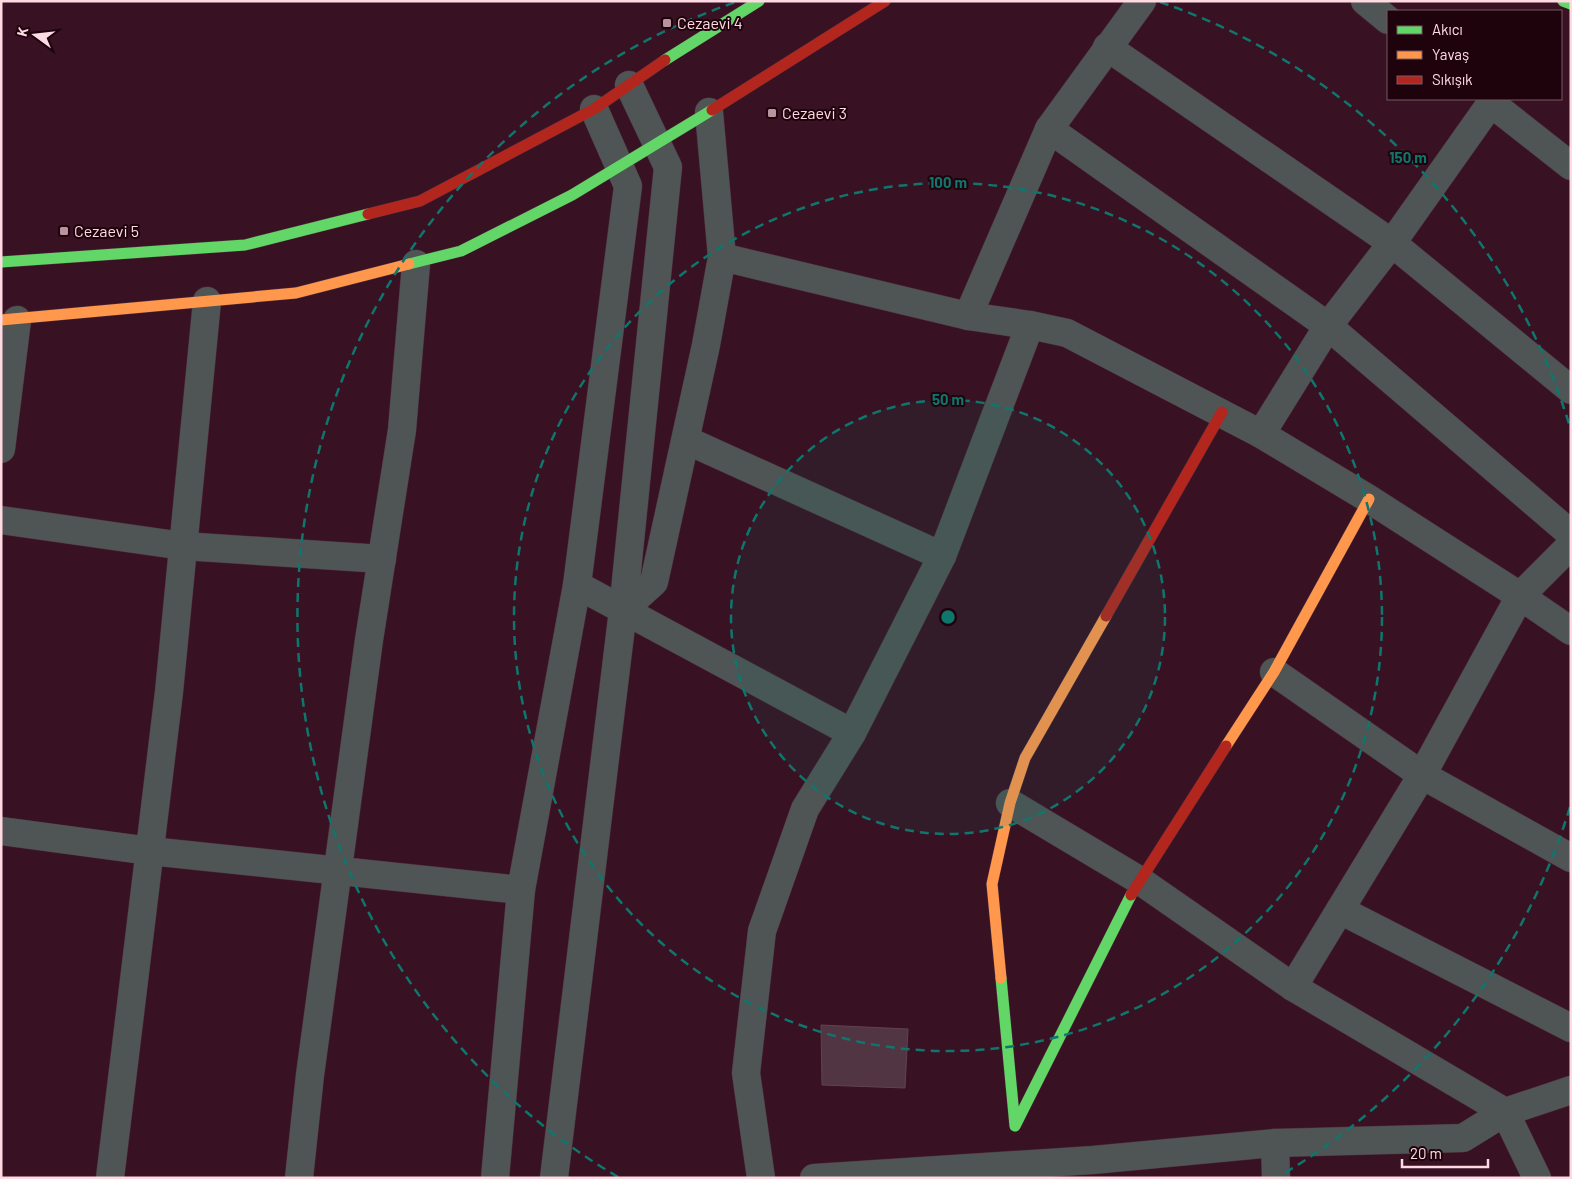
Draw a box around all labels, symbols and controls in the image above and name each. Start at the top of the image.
north arrow [10,10,60,60]
legend [1387,10,1562,100]
place label: Cezaevi 4 [677,13,743,32]
marker: Cezaevi 4 [661,17,673,29]
text: Akıcı [1432,20,1463,38]
text: K [13,25,31,38]
text: Yavaş [1432,45,1469,63]
text: Sıkışık [1432,70,1473,88]
place label: Cezaevi 3 [782,103,847,122]
marker: Cezaevi 3 [766,107,778,119]
text: 150 m [1389,148,1427,166]
text: 100 m [929,173,967,191]
place label: Cezaevi 5 [74,221,139,240]
marker: Cezaevi 5 [58,225,70,237]
text: 50 m [932,390,964,408]
centre of rings [939,608,957,626]
scale bar [1402,1136,1488,1168]
text: 20 m [1410,1144,1442,1162]

